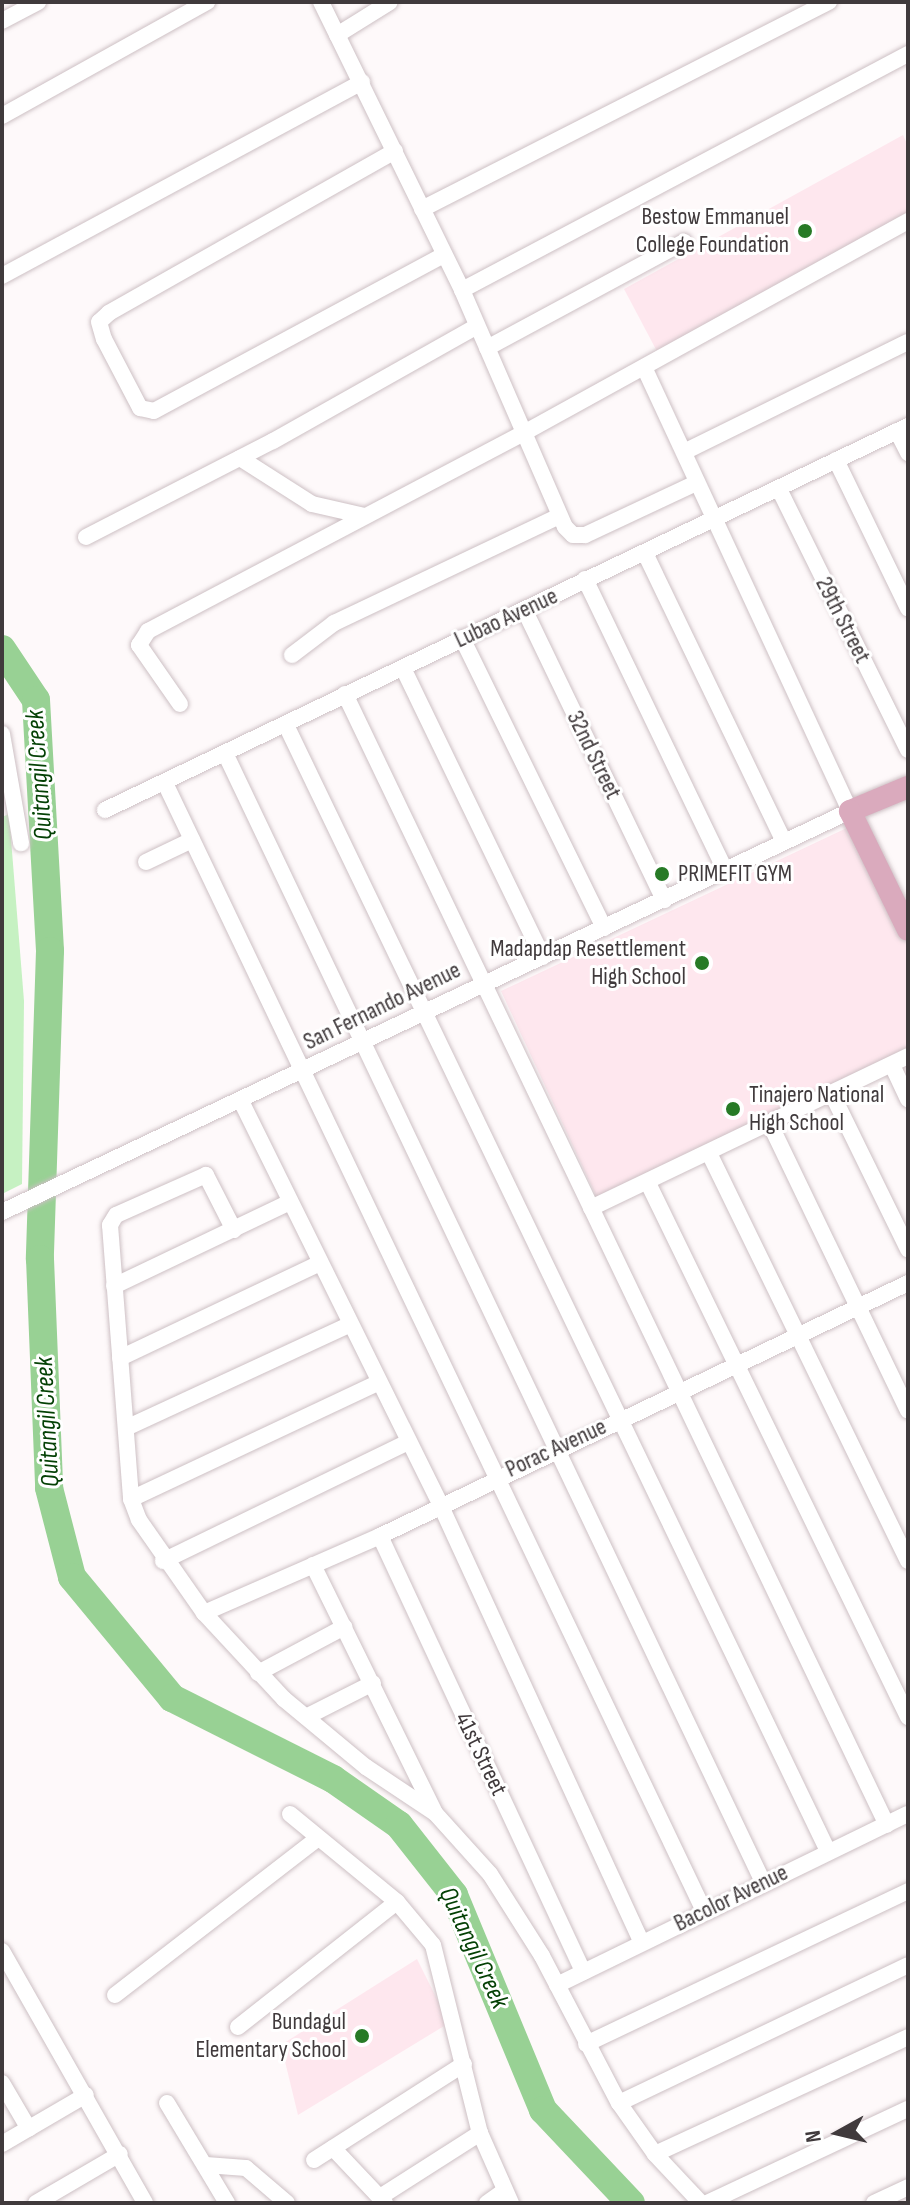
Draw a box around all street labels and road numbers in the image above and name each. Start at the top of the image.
street label: 29th Street [809,572,877,668]
street label: Lubao Avenue [450,582,562,654]
street label: 32nd Street [560,706,628,804]
street label: San Fernando Avenue [299,956,465,1056]
street label: Porac Avenue [501,1412,611,1484]
street label: 41st Street [449,1708,513,1800]
street label: Bacolor Avenue [669,1858,793,1938]

